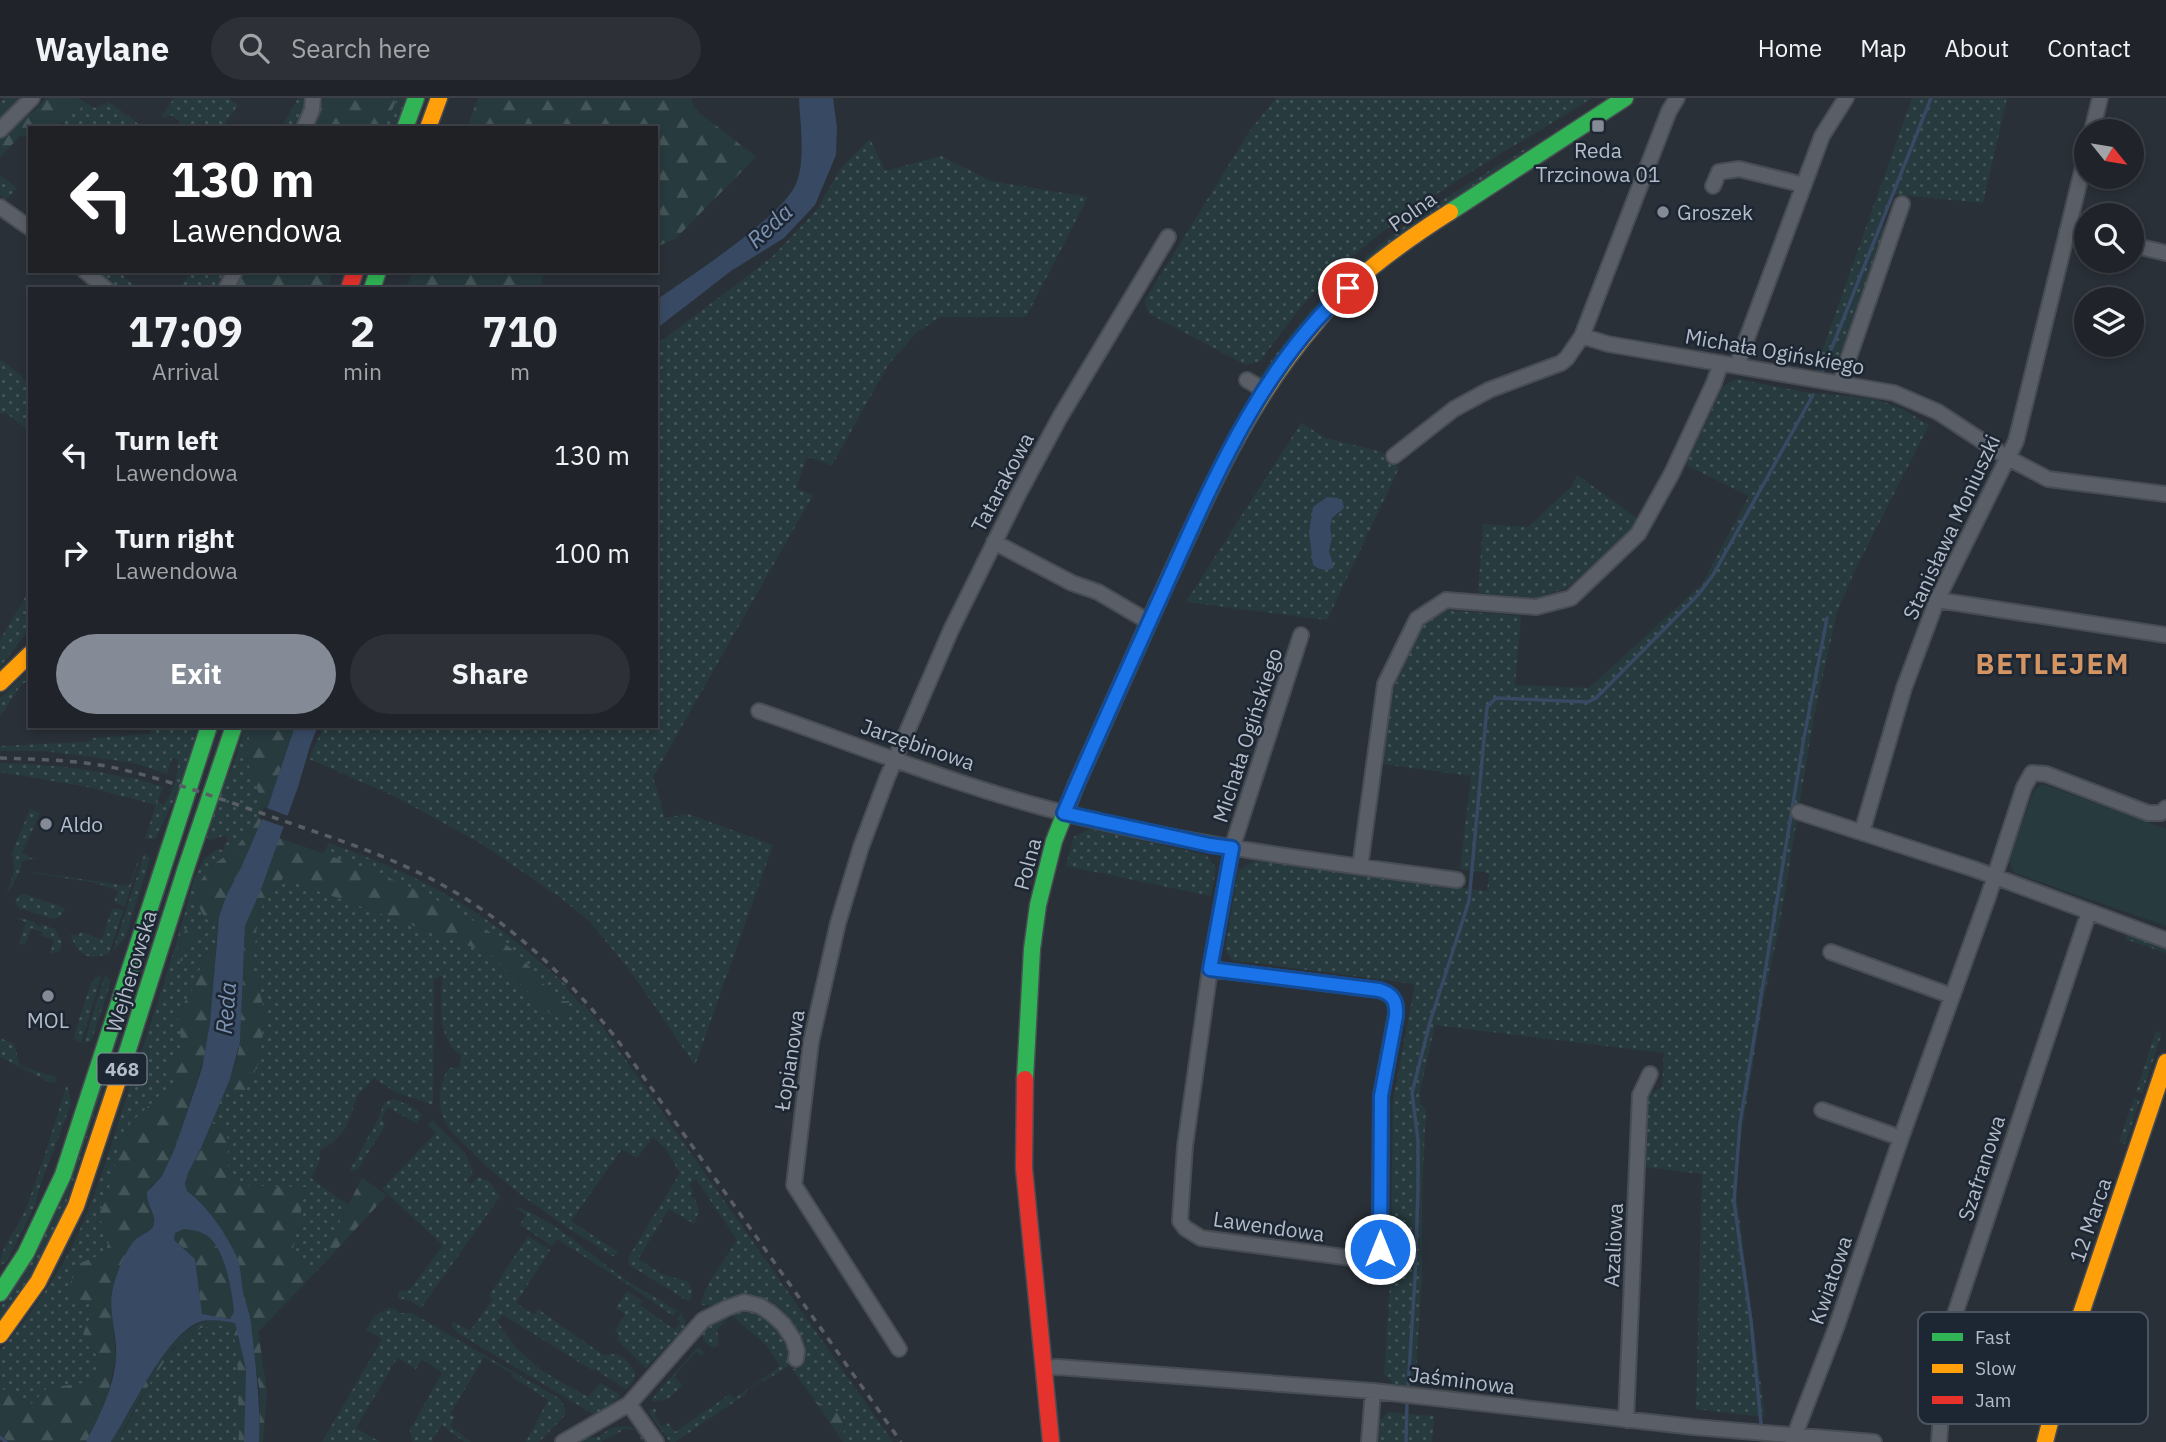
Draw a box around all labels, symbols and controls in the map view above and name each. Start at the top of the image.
search box [211,17,701,80]
text: Waylane [35,27,169,70]
icon: search [235,29,273,67]
text: Search here [291,31,431,65]
text: Home [1758,32,1822,64]
text: Map [1860,32,1906,64]
text: About [1944,32,2009,64]
text: Contact [2047,32,2131,64]
marker: Reda Trzcinowa 01 [1590,118,1606,134]
north arrow [2074,119,2144,189]
map controls [2074,119,2144,357]
place label: Reda Trzcinowa 01 [1535,136,1661,188]
text: 130 m [171,147,315,210]
icon: left [56,154,147,245]
street label: Polna [1382,184,1442,238]
water label: Reda [740,196,798,254]
place label: Groszek [1677,198,1753,226]
button: search [2074,203,2144,273]
marker: Groszek [1655,204,1671,220]
text: Lawendowa [171,209,342,251]
pin [1318,258,1378,318]
icon: arrive [1329,269,1367,307]
button: layers [2074,287,2144,357]
text: 17:09 [128,304,243,359]
text: 2 [350,304,375,359]
text: 710 [482,304,558,359]
street label: Michała Ogińskiego [1683,321,1867,381]
text: Arrival [152,356,219,386]
text: min [343,356,382,386]
text: m [510,356,530,386]
text: Turn left [115,423,218,457]
street label: Tatarakowa [964,427,1040,537]
street label: Stanisława Moniuszki [1896,430,2006,624]
icon: left [56,436,94,474]
text: 130 m [554,438,630,472]
text: Lawendowa [115,457,238,487]
text: Turn right [115,521,234,555]
icon: right [56,534,94,572]
text: 100 m [554,536,630,570]
text: Lawendowa [115,555,238,585]
button: Exit [56,634,336,714]
button: Share [350,634,630,714]
street label: Michała Ogińskiego [1206,644,1288,826]
district label: BETLEJEM [1976,645,2130,682]
street label: Jarzębinowa [857,711,979,777]
place label: Aldo [60,810,103,838]
marker: Aldo [38,816,54,832]
street label: Polna [1007,835,1047,893]
street label: Wejherowska [99,906,163,1036]
water label: Reda [208,981,242,1035]
marker: MOL [40,988,56,1004]
place label: MOL [27,1006,69,1034]
street label: Łopianowa [767,1008,811,1113]
road number: 468 [97,1054,146,1085]
street label: Szafranowa [1951,1112,2011,1224]
street label: 12 Marca [2062,1174,2118,1266]
street label: Azaliowa [1597,1202,1629,1288]
street label: Lawendowa [1212,1204,1326,1248]
position arrow [1343,1212,1417,1286]
street label: Kwiatowa [1802,1232,1858,1328]
legend [1918,1312,2148,1424]
text: Fast [1975,1325,2011,1349]
text: Slow [1975,1356,2016,1380]
street label: Jaśminowa [1407,1360,1517,1400]
text: Jam [1975,1388,2011,1412]

